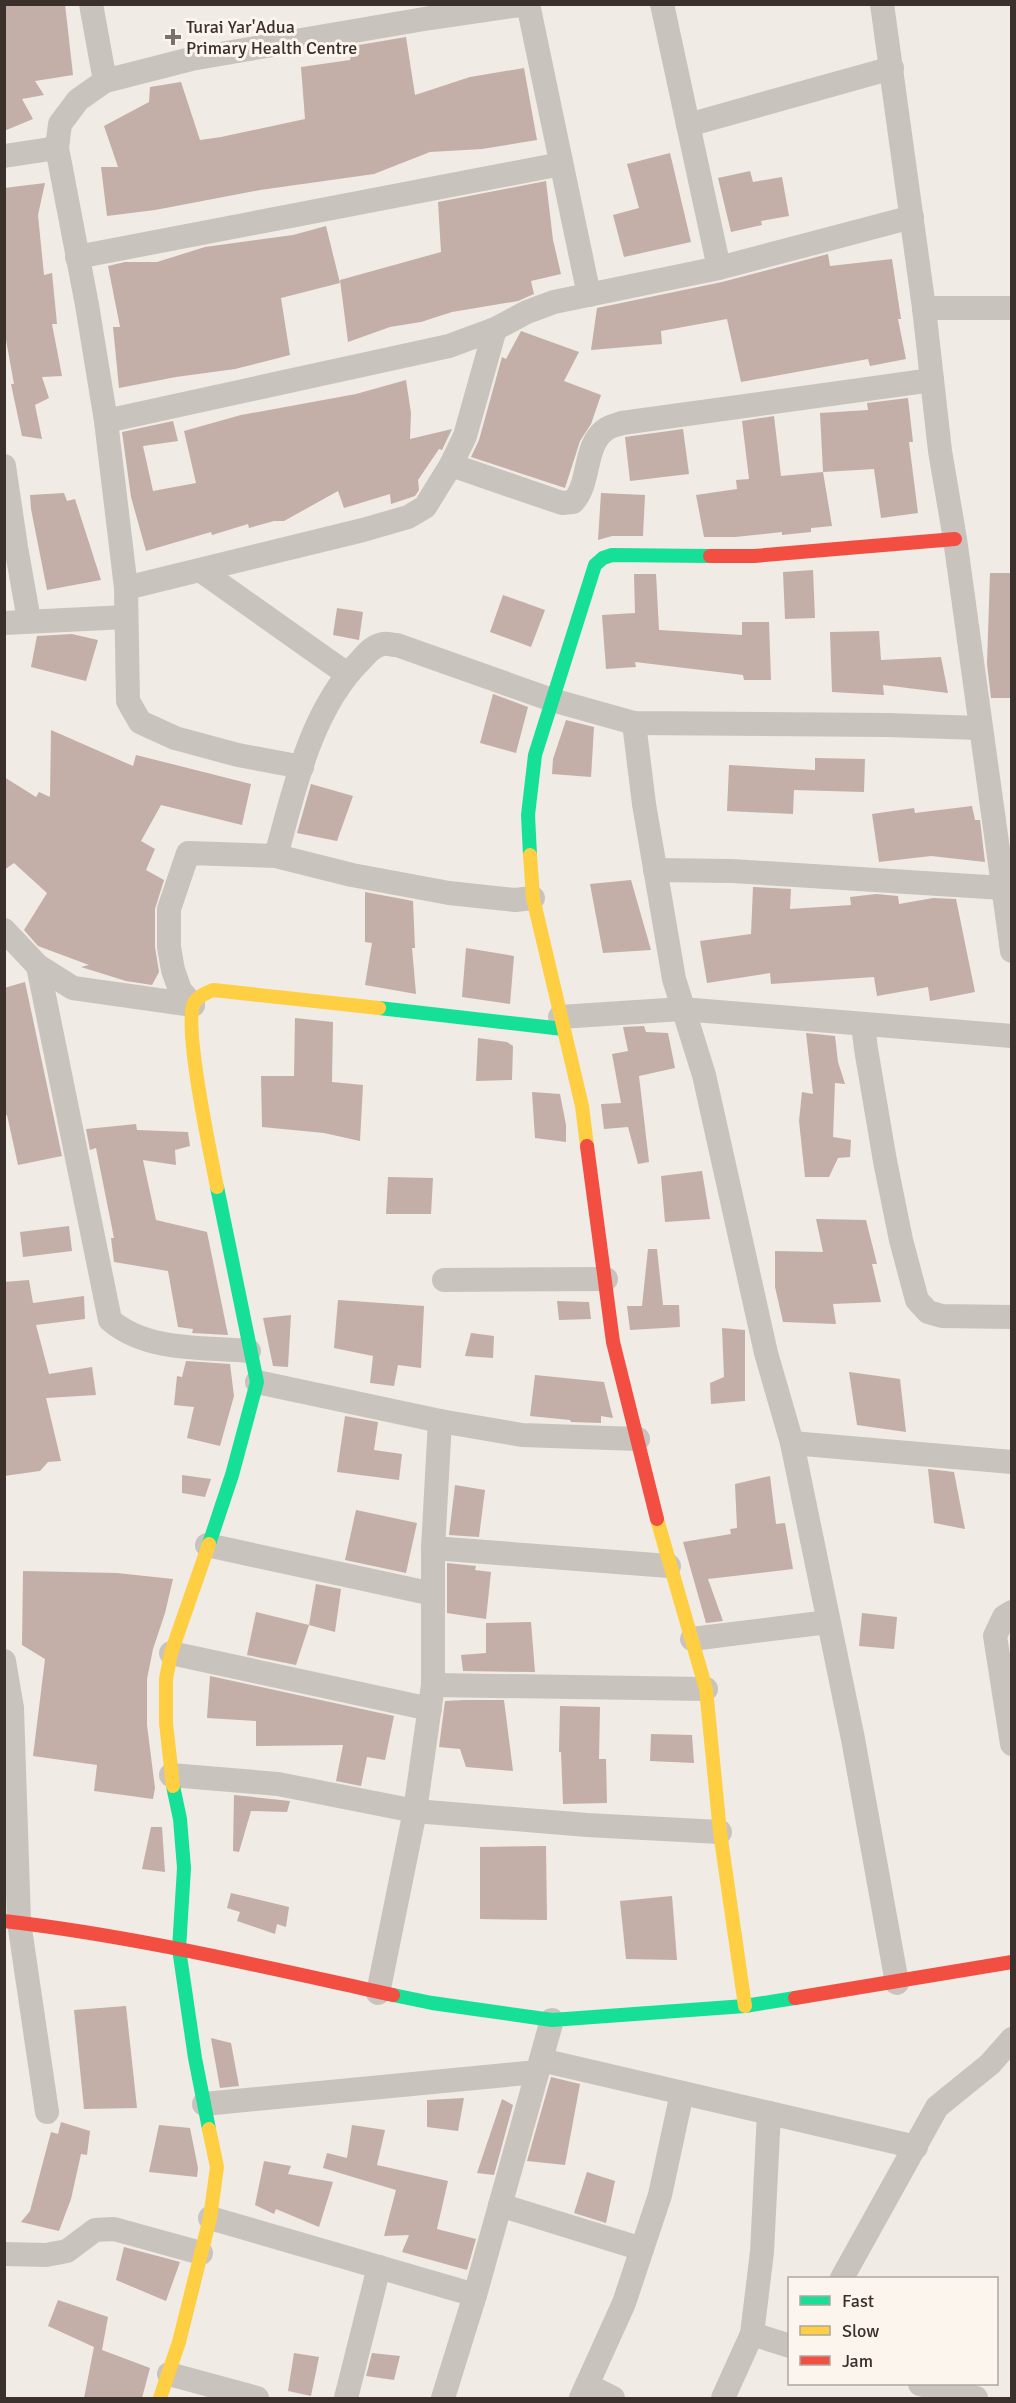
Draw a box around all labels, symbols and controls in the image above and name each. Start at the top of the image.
place label: Turai Yar'Adua Primary Health Centre [186,16,357,59]
marker: Turai Yar'Adua Primary Health Centre [164,28,182,46]
legend [788,2277,998,2385]
text: Fast [842,2290,874,2312]
text: Slow [842,2320,879,2342]
text: Jam [842,2350,873,2372]

